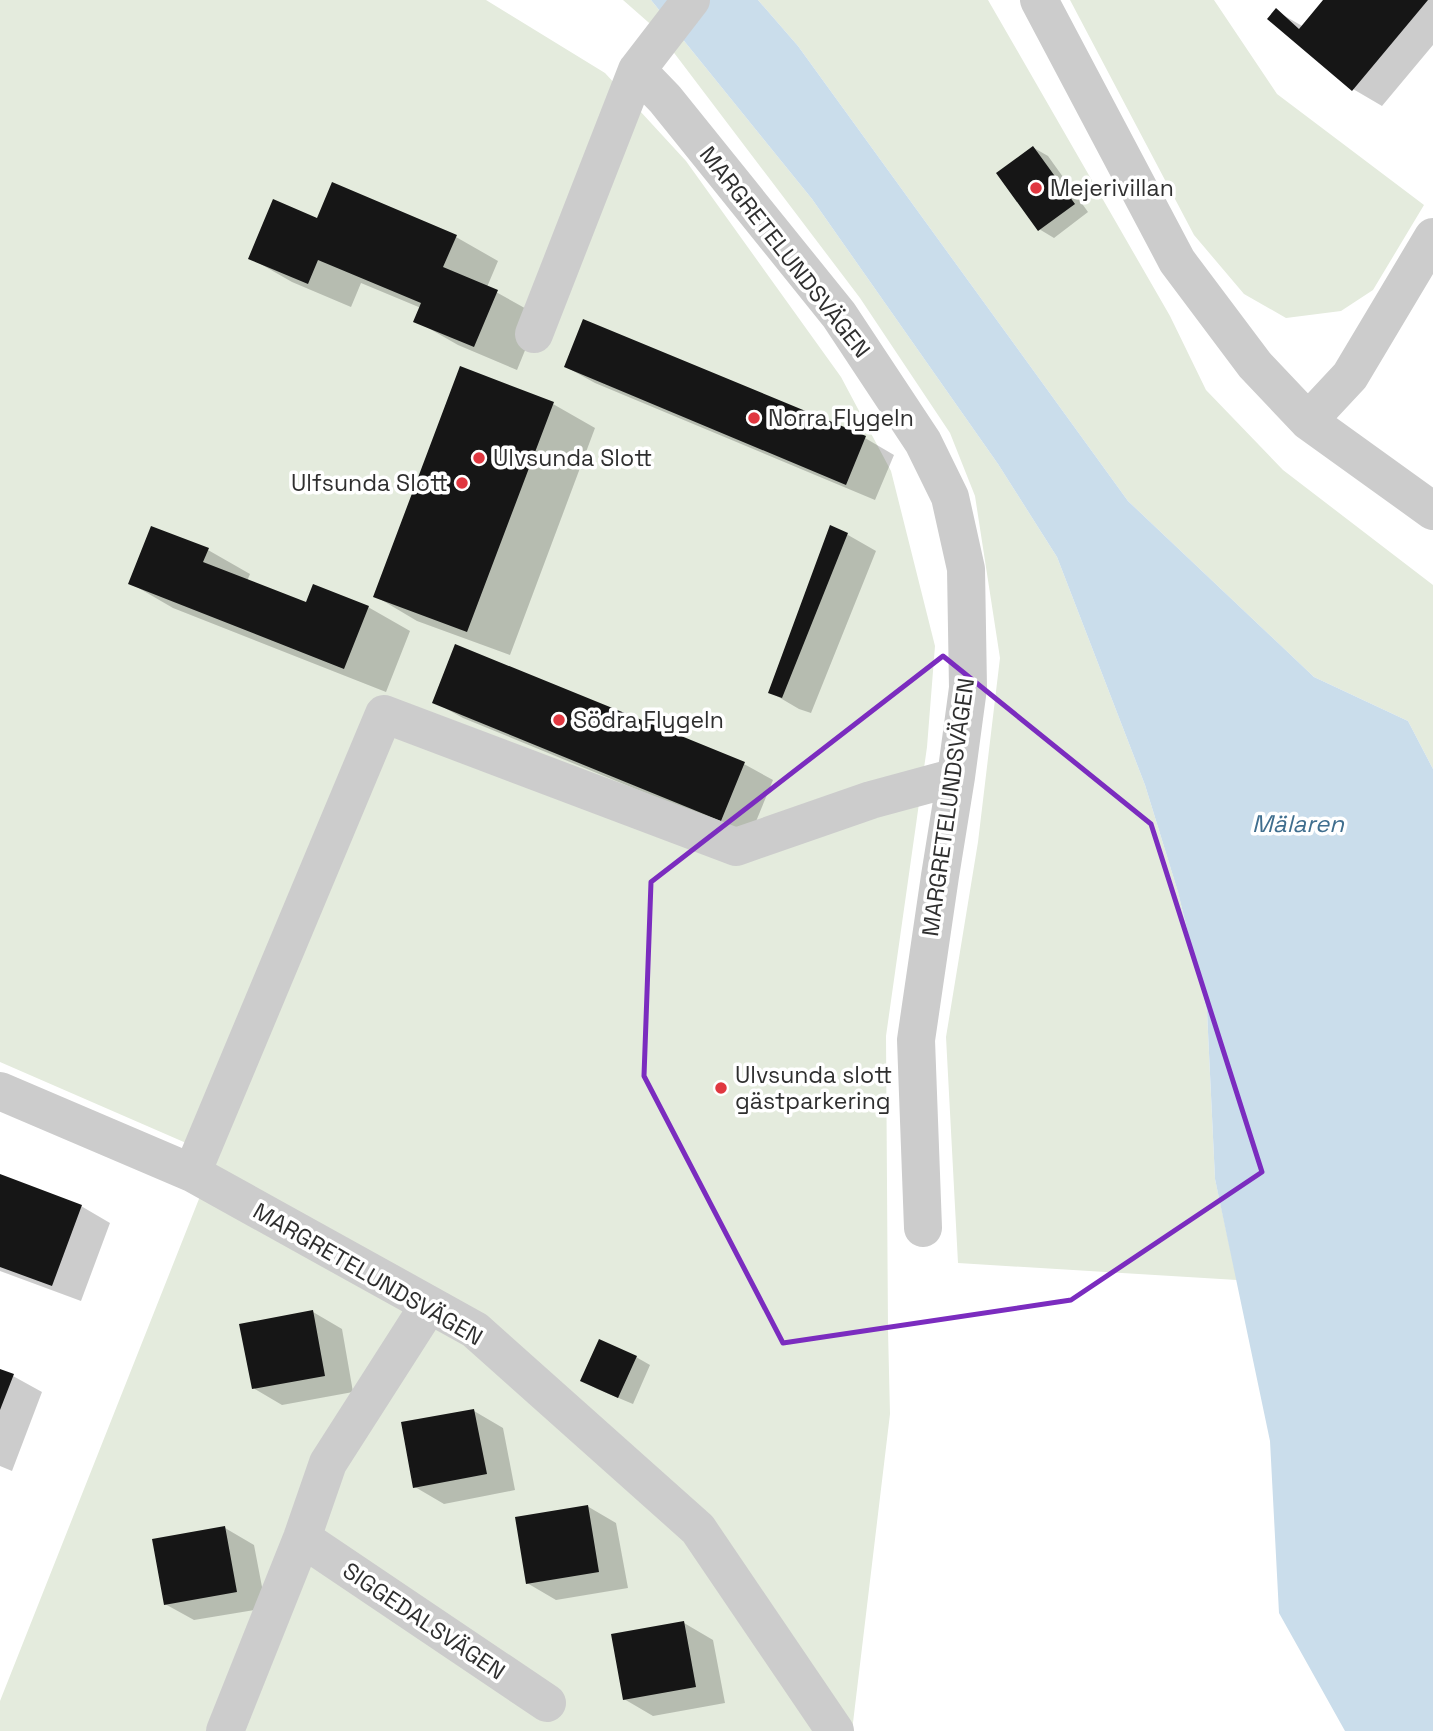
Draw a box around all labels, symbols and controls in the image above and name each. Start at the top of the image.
street label: MARGRETELUNDSVÄGEN [693,140,877,364]
place label: Mejerivillan [1050,173,1174,203]
marker: Mejerivillan [1028,180,1044,196]
place label: Norra Flygeln [768,403,914,433]
marker: Norra Flygeln [746,410,762,426]
place label: Ulvsunda Slott [493,443,652,473]
marker: Ulvsunda Slott [471,450,487,466]
place label: Ulfsunda Slott [291,468,448,498]
marker: Ulfsunda Slott [454,475,470,491]
street label: MARGRETELUNDSVÄGEN [915,676,981,938]
place label: Södra Flygeln [573,705,724,735]
marker: Södra Flygeln [551,712,567,728]
water label: Mälaren [1252,808,1345,839]
place label: Ulvsunda slott gästparkering [735,1060,892,1116]
marker: Ulvsunda slott gästparkering [713,1080,729,1096]
street label: MARGRETELUNDSVÄGEN [248,1196,488,1352]
street label: SIGGEDALSVÄGEN [337,1556,511,1686]

